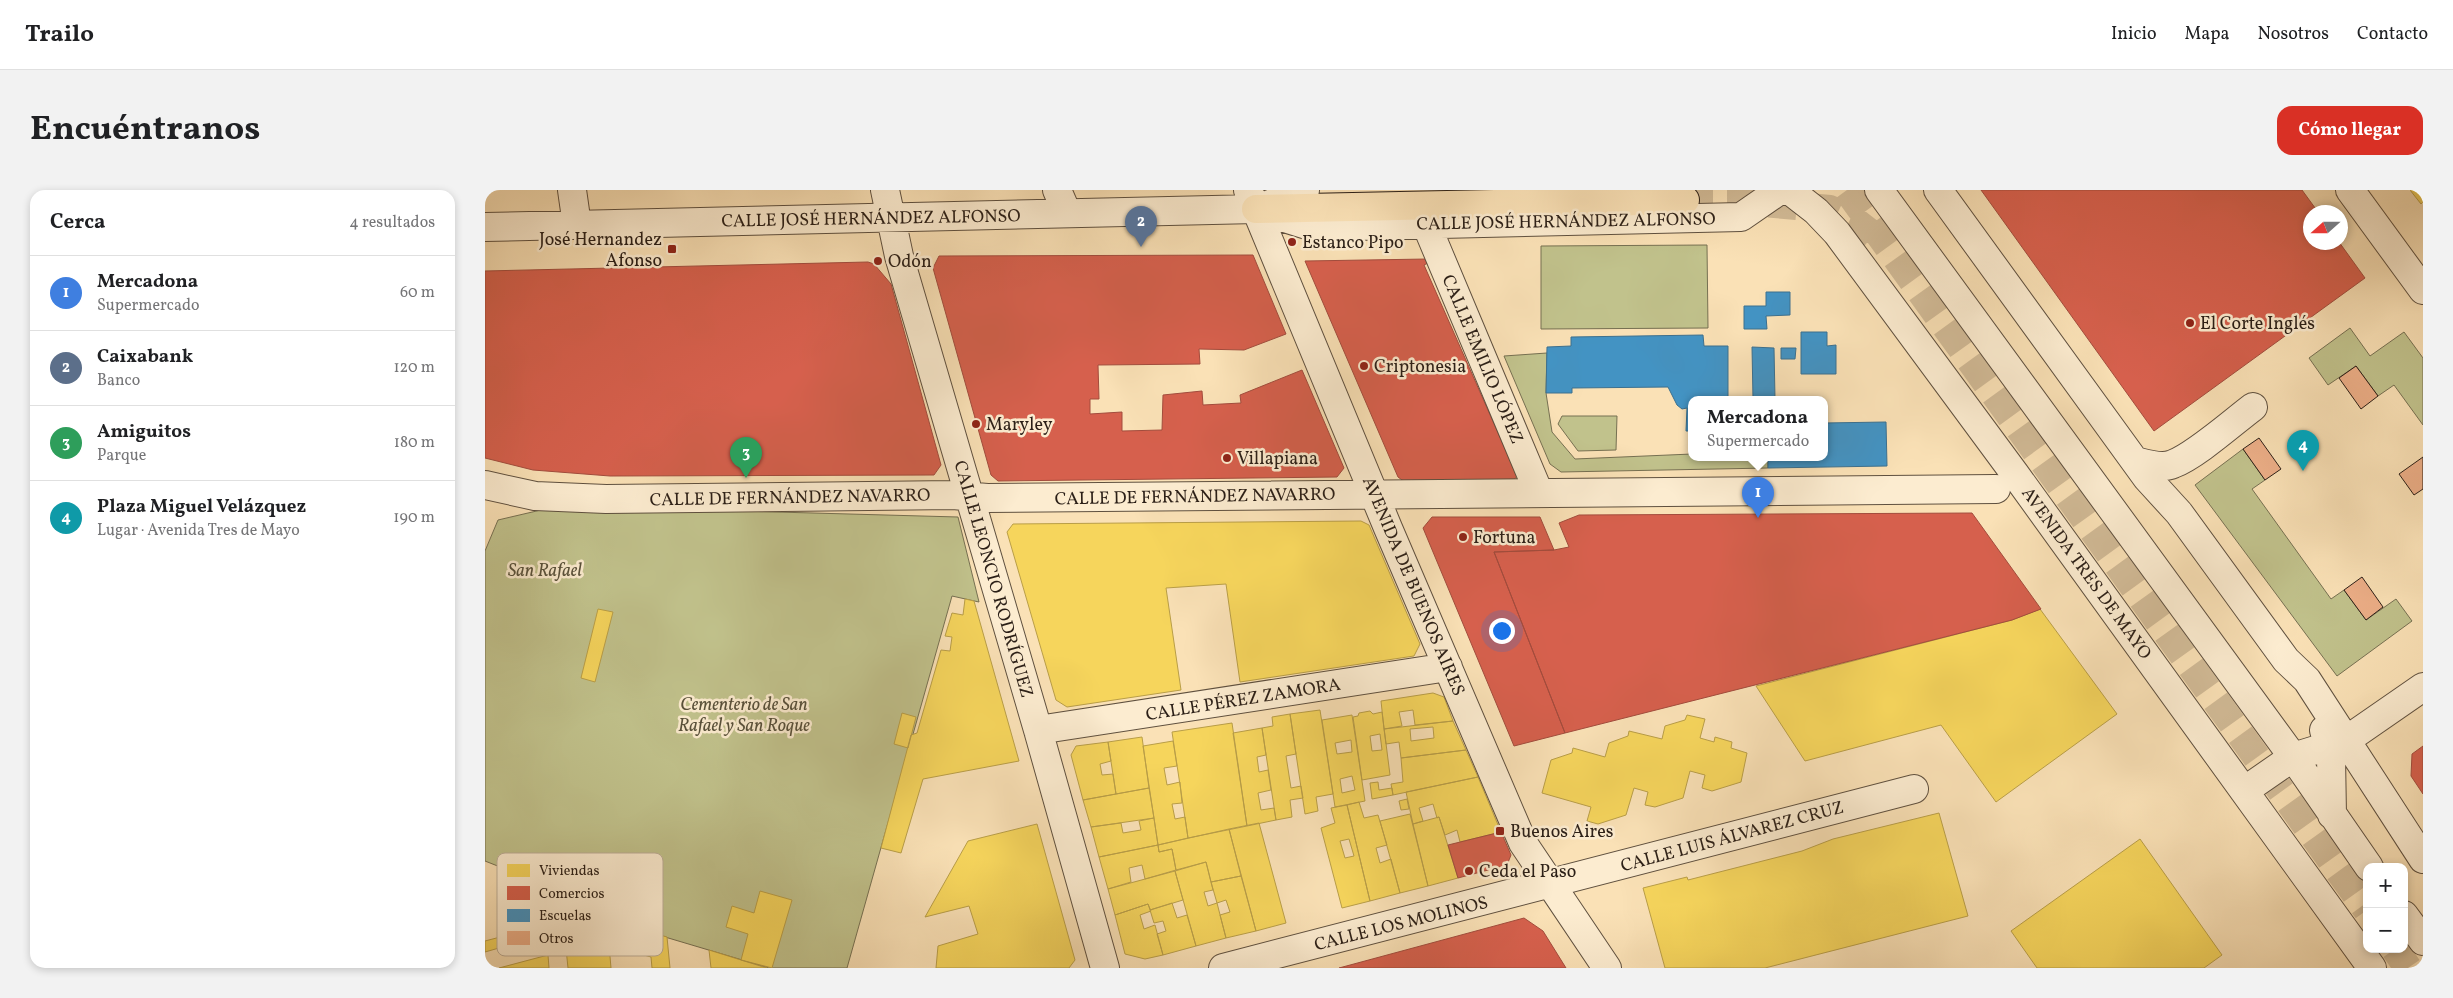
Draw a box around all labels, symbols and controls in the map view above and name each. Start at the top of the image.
text: Trailo [25,18,94,52]
text: Inicio [2111,22,2157,47]
text: Mapa [2185,22,2230,47]
text: Nosotros [2258,22,2329,47]
text: Contacto [2357,22,2428,47]
text: Encuéntranos [30,106,260,154]
button: Cómo llegar [2277,106,2423,155]
street label: CALLE JOSÉ HERNÁNDEZ ALFONSO [721,204,1021,235]
north arrow [2303,205,2348,250]
pin: 2 [1125,206,1157,247]
street label: CALLE JOSÉ HERNÁNDEZ ALFONSO [1416,207,1716,238]
text: Cerca [50,208,105,237]
text: 4 resultados [349,212,435,234]
place label: José Hernandez Afonso [539,228,662,274]
place label: Estanco Pipo [1302,231,1404,256]
marker: Estanco Pipo [1286,236,1298,248]
marker: José Hernandez Afonso [666,243,678,255]
place label: Odón [888,250,932,275]
marker: Odón [872,255,884,267]
text: Mercadona [97,269,198,295]
street label: CALLE EMILIO LÓPEZ [1435,271,1529,448]
text: 1 [63,282,69,304]
text: 60 m [400,282,435,304]
text: Supermercado [97,295,199,317]
place label: El Corte Inglés [2200,312,2315,337]
marker: El Corte Inglés [2184,317,2196,329]
text: Caixabank [97,344,193,370]
place label: Criptonesia [1374,355,1466,380]
text: 2 [62,357,70,379]
text: 120 m [393,357,435,379]
marker: Criptonesia [1358,360,1370,372]
text: Banco [97,370,140,392]
popup [1688,396,1828,461]
text: Mercadona [1707,405,1808,431]
place label: Maryley [986,413,1053,438]
marker: Maryley [970,418,982,430]
text: Amiguitos [97,419,191,445]
pin: 4 [2287,430,2319,471]
text: Supermercado [1707,431,1809,453]
text: 3 [62,432,70,454]
text: 180 m [394,432,435,454]
pin: 3 [730,437,762,478]
text: Parque [97,445,146,467]
place label: Villapiana [1237,447,1318,472]
marker: Villapiana [1221,452,1233,464]
street label: CALLE LEONCIO RODRÍGUEZ [947,458,1038,701]
street label: AVENIDA DE BUENOS AIRES [1355,473,1470,700]
pin: 1 [1742,477,1774,518]
street label: CALLE DE FERNÁNDEZ NAVARRO [1054,483,1336,512]
street label: AVENIDA TRES DE MAYO [2015,483,2157,665]
street label: CALLE DE FERNÁNDEZ NAVARRO [649,484,931,513]
text: Plaza Miguel Velázquez [97,494,306,520]
text: 4 [61,507,71,529]
text: 190 m [393,507,435,529]
text: Lugar · Avenida Tres de Mayo [97,520,300,542]
place label: Fortuna [1473,526,1536,551]
marker: Fortuna [1457,531,1469,543]
park label: San Rafael [508,559,582,584]
your location [1489,618,1515,644]
street label: CALLE PÉREZ ZAMORA [1144,673,1343,728]
park label: Cementerio de San Rafael y San Roque [678,693,810,739]
street label: CALLE LUIS ÁLVAREZ CRUZ [1618,796,1847,879]
place label: Buenos Aires [1510,820,1613,845]
marker: Buenos Aires [1494,825,1506,837]
legend [497,853,663,956]
place label: Ceda el Paso [1479,860,1576,885]
text: Viviendas [539,862,600,881]
map controls [2363,863,2408,953]
button: + [2363,863,2408,908]
marker: Ceda el Paso [1463,865,1475,877]
text: Comercios [539,885,604,904]
street label: CALLE LOS MOLINOS [1312,891,1491,958]
text: Escuelas [539,907,591,926]
button: − [2363,908,2408,953]
text: Otros [539,930,573,949]

